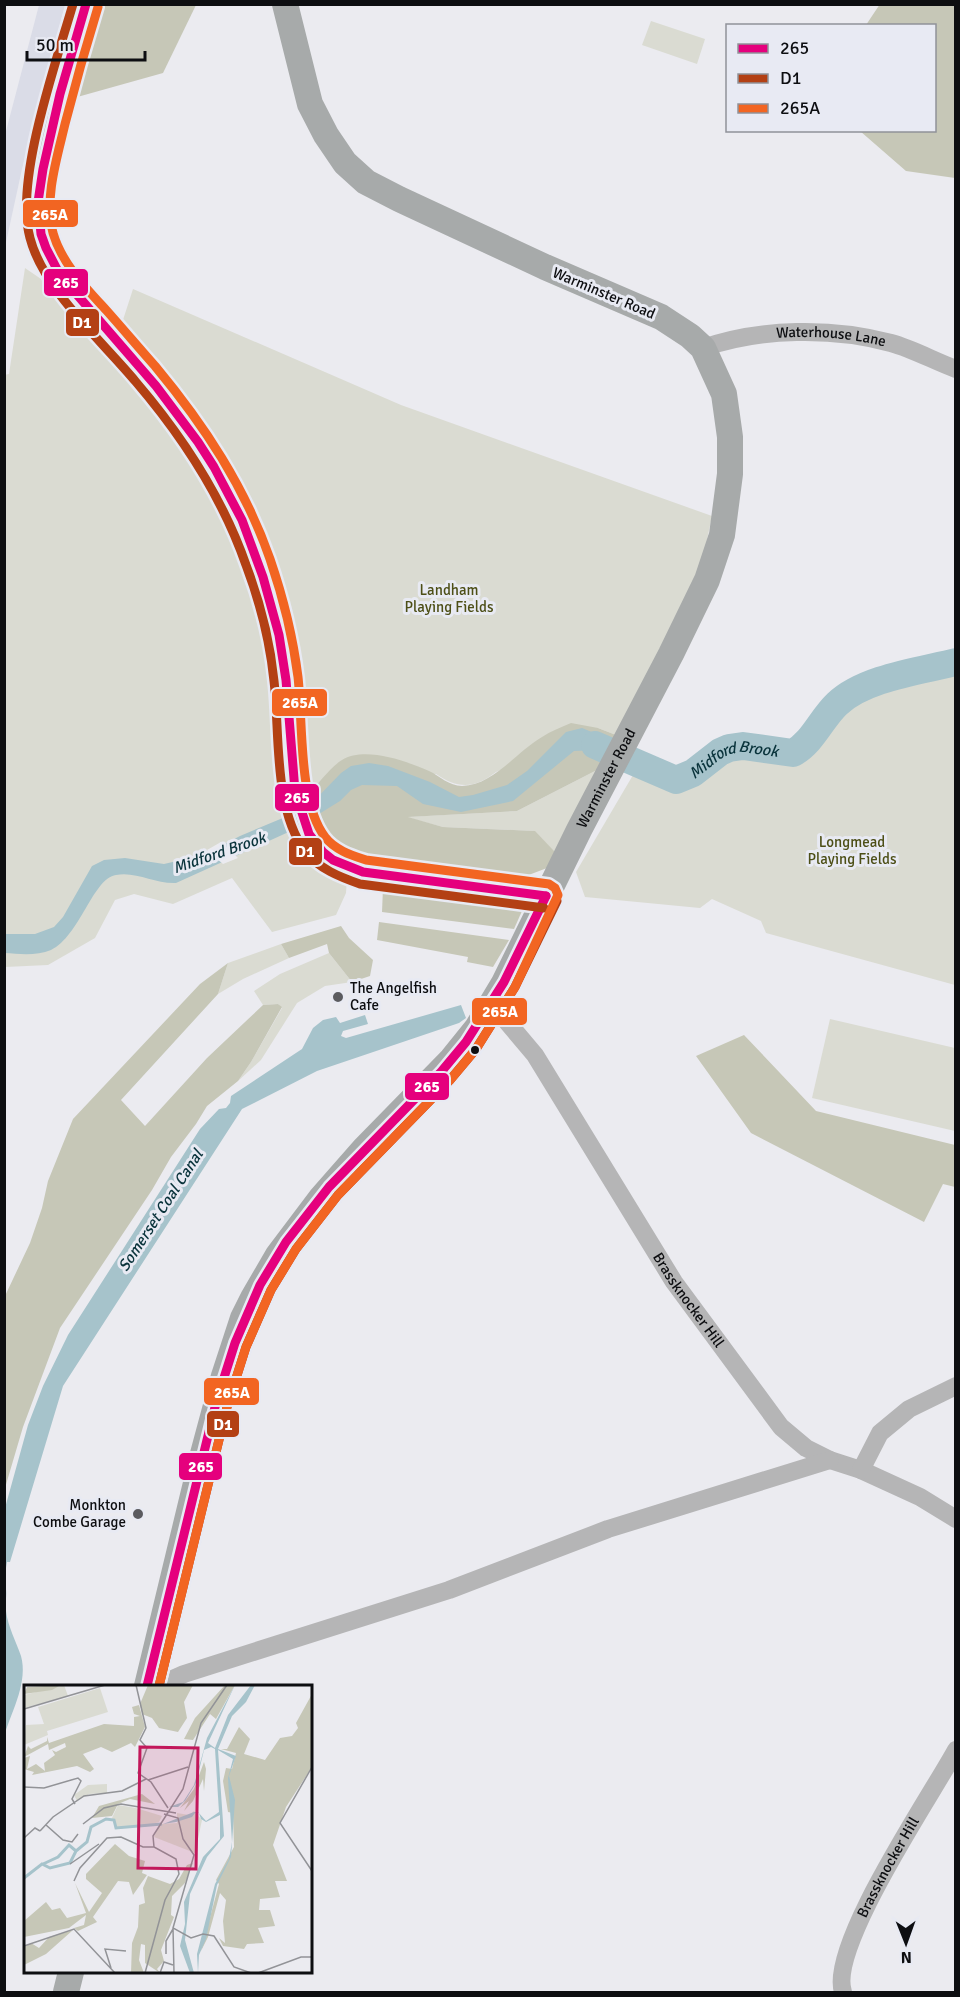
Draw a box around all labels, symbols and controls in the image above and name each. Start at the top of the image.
scale bar [27,24,146,62]
legend [726,24,936,132]
text: 50 m [36,34,74,56]
text: 265 [780,37,809,59]
text: D1 [780,67,801,89]
text: 265A [780,97,820,119]
line badge: 265A [22,199,79,228]
text: 265A [32,205,69,225]
street label: Warminster Road [550,263,658,323]
line badge: 265 [43,268,89,297]
text: 265 [53,273,79,293]
line badge: D1 [65,308,100,337]
text: D1 [72,313,92,333]
street label: Waterhouse Lane [776,323,888,350]
park label: Landham Playing Fields [404,581,494,616]
line badge: 265A [271,688,328,717]
text: 265A [282,693,319,713]
street label: Warminster Road [573,726,639,831]
water label: Midford Brook [685,737,781,784]
line badge: 265 [274,783,320,812]
text: 265 [284,788,310,808]
water label: Midford Brook [170,827,270,878]
park label: Longmead Playing Fields [807,833,897,868]
line badge: D1 [288,837,323,866]
text: D1 [295,842,315,862]
place label: The Angelfish Cafe [350,979,437,1014]
marker: The Angelfish Cafe [331,990,345,1004]
line badge: 265A [471,997,528,1026]
text: 265A [482,1002,519,1022]
unlabelled marker [469,1044,481,1056]
line badge: 265 [404,1072,450,1101]
text: 265 [414,1077,440,1097]
water label: Somerset Coal Canal [114,1145,208,1275]
street label: Brassknocker Hill [649,1249,728,1351]
line badge: 265A [203,1377,260,1406]
text: 265A [214,1383,251,1403]
line badge: D1 [206,1410,240,1438]
text: D1 [213,1415,233,1435]
line badge: 265 [178,1452,223,1481]
text: 265 [188,1457,214,1477]
place label: Monkton Combe Garage [33,1496,126,1531]
marker: Monkton Combe Garage [131,1507,145,1521]
inset map [24,1685,312,1973]
street label: Brassknocker Hill [853,1814,923,1920]
north arrow [876,1913,936,1973]
text: N [901,1947,912,1967]

